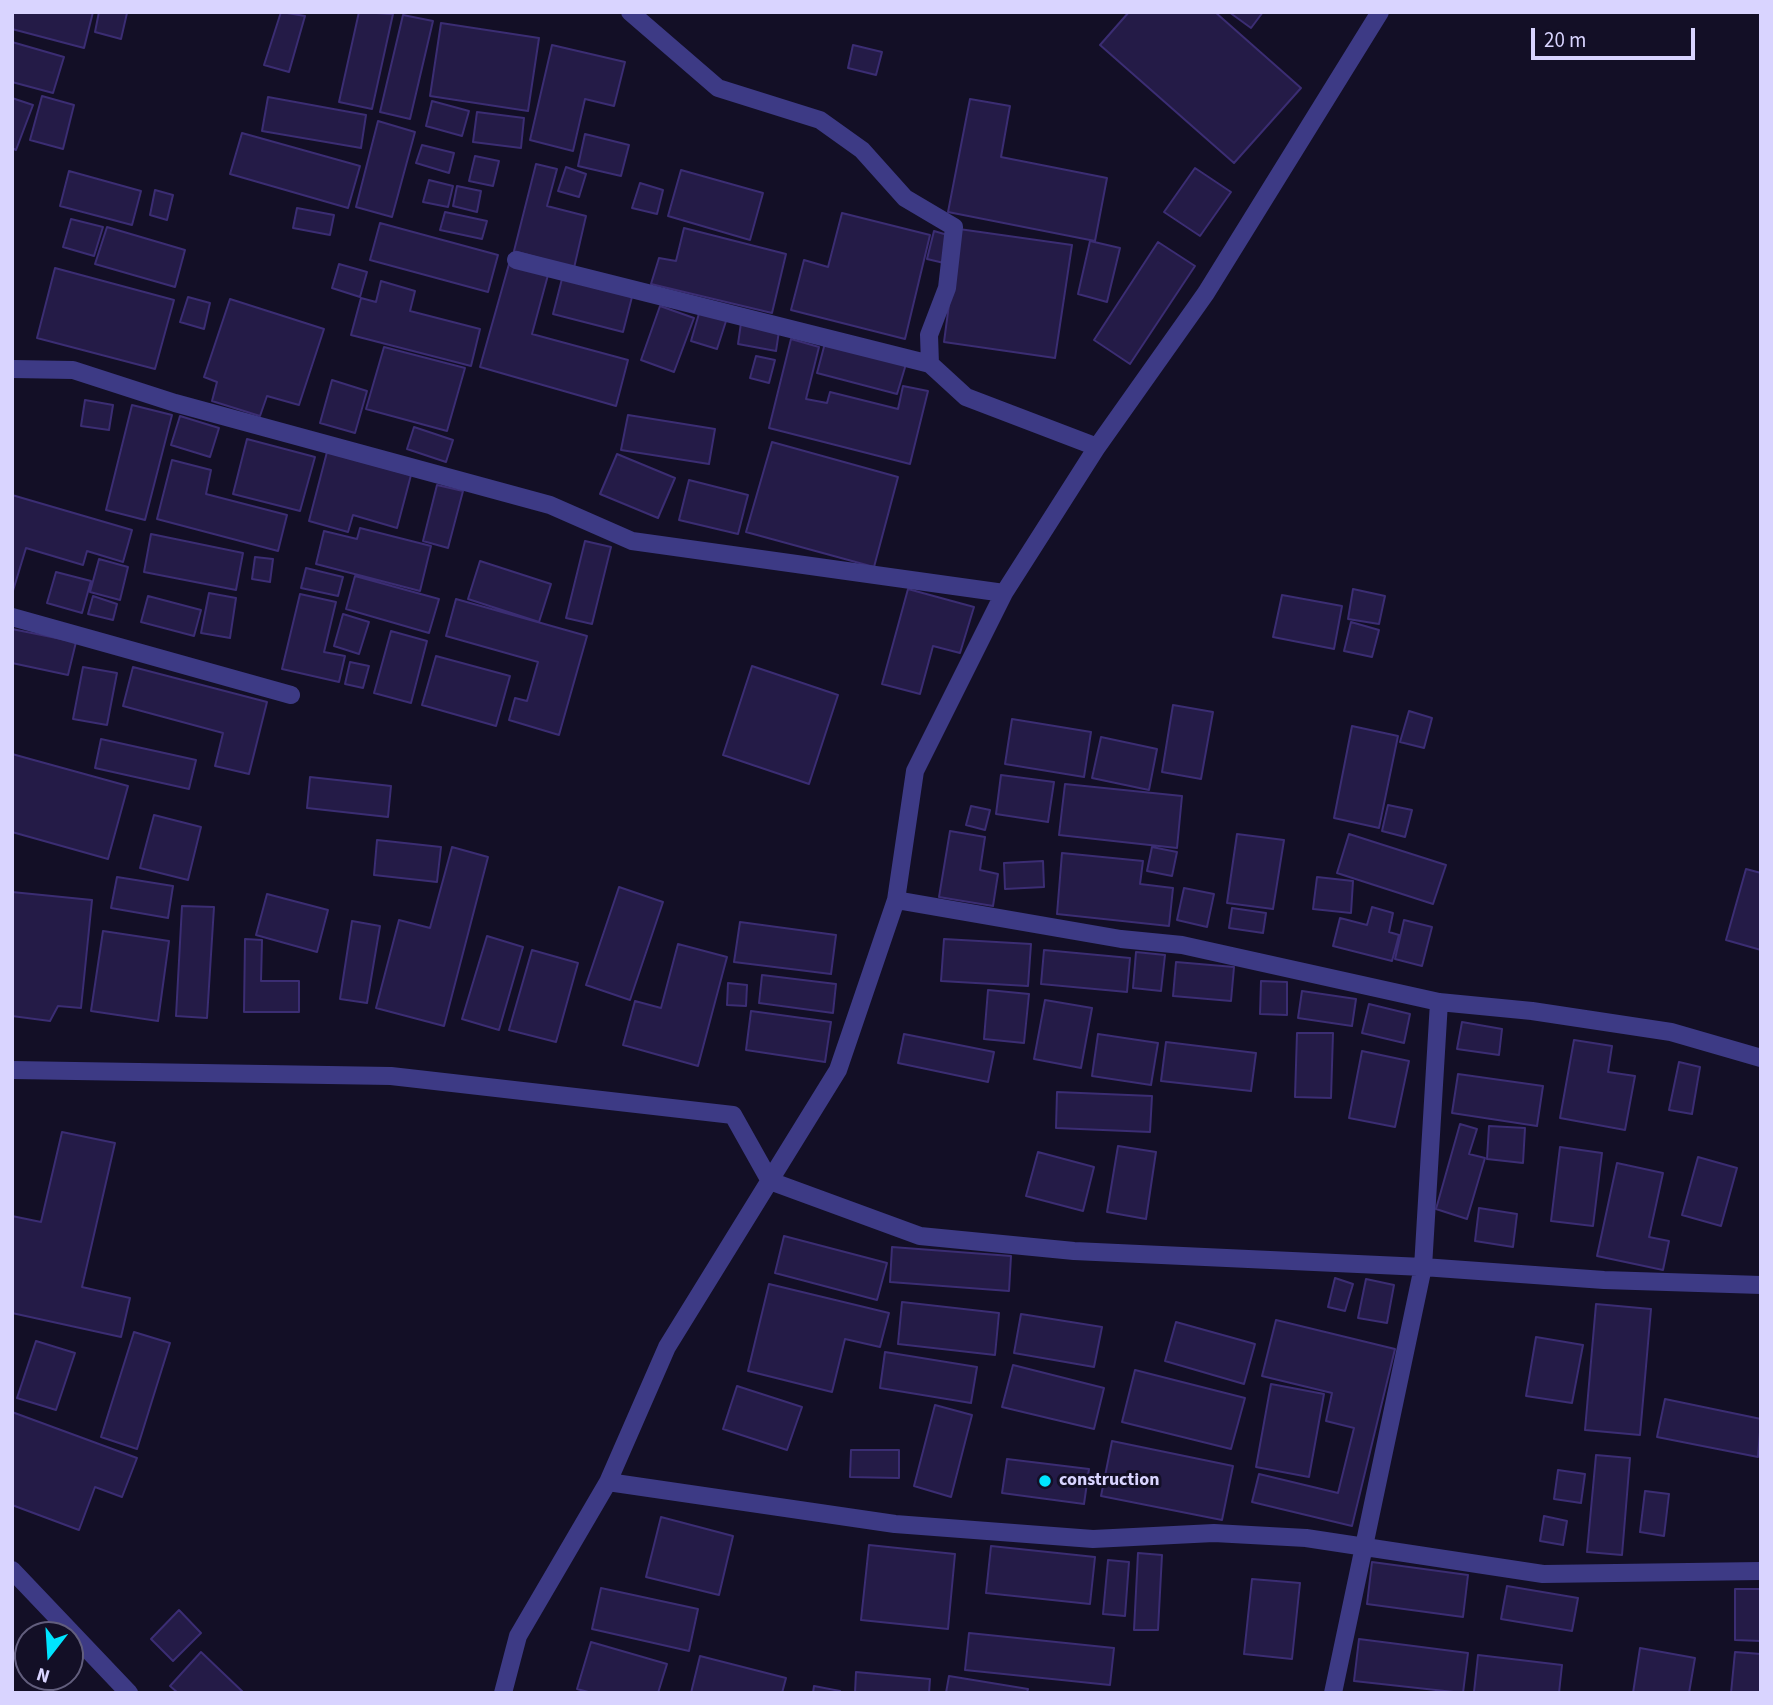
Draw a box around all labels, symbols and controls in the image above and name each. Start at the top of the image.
scale bar [1535,14,1700,58]
text: 20 m [1544,25,1586,55]
place label: construction [1059,1470,1160,1492]
marker: construction [1037,1473,1053,1489]
north arrow [14,1621,84,1691]
text: N [33,1660,53,1689]

